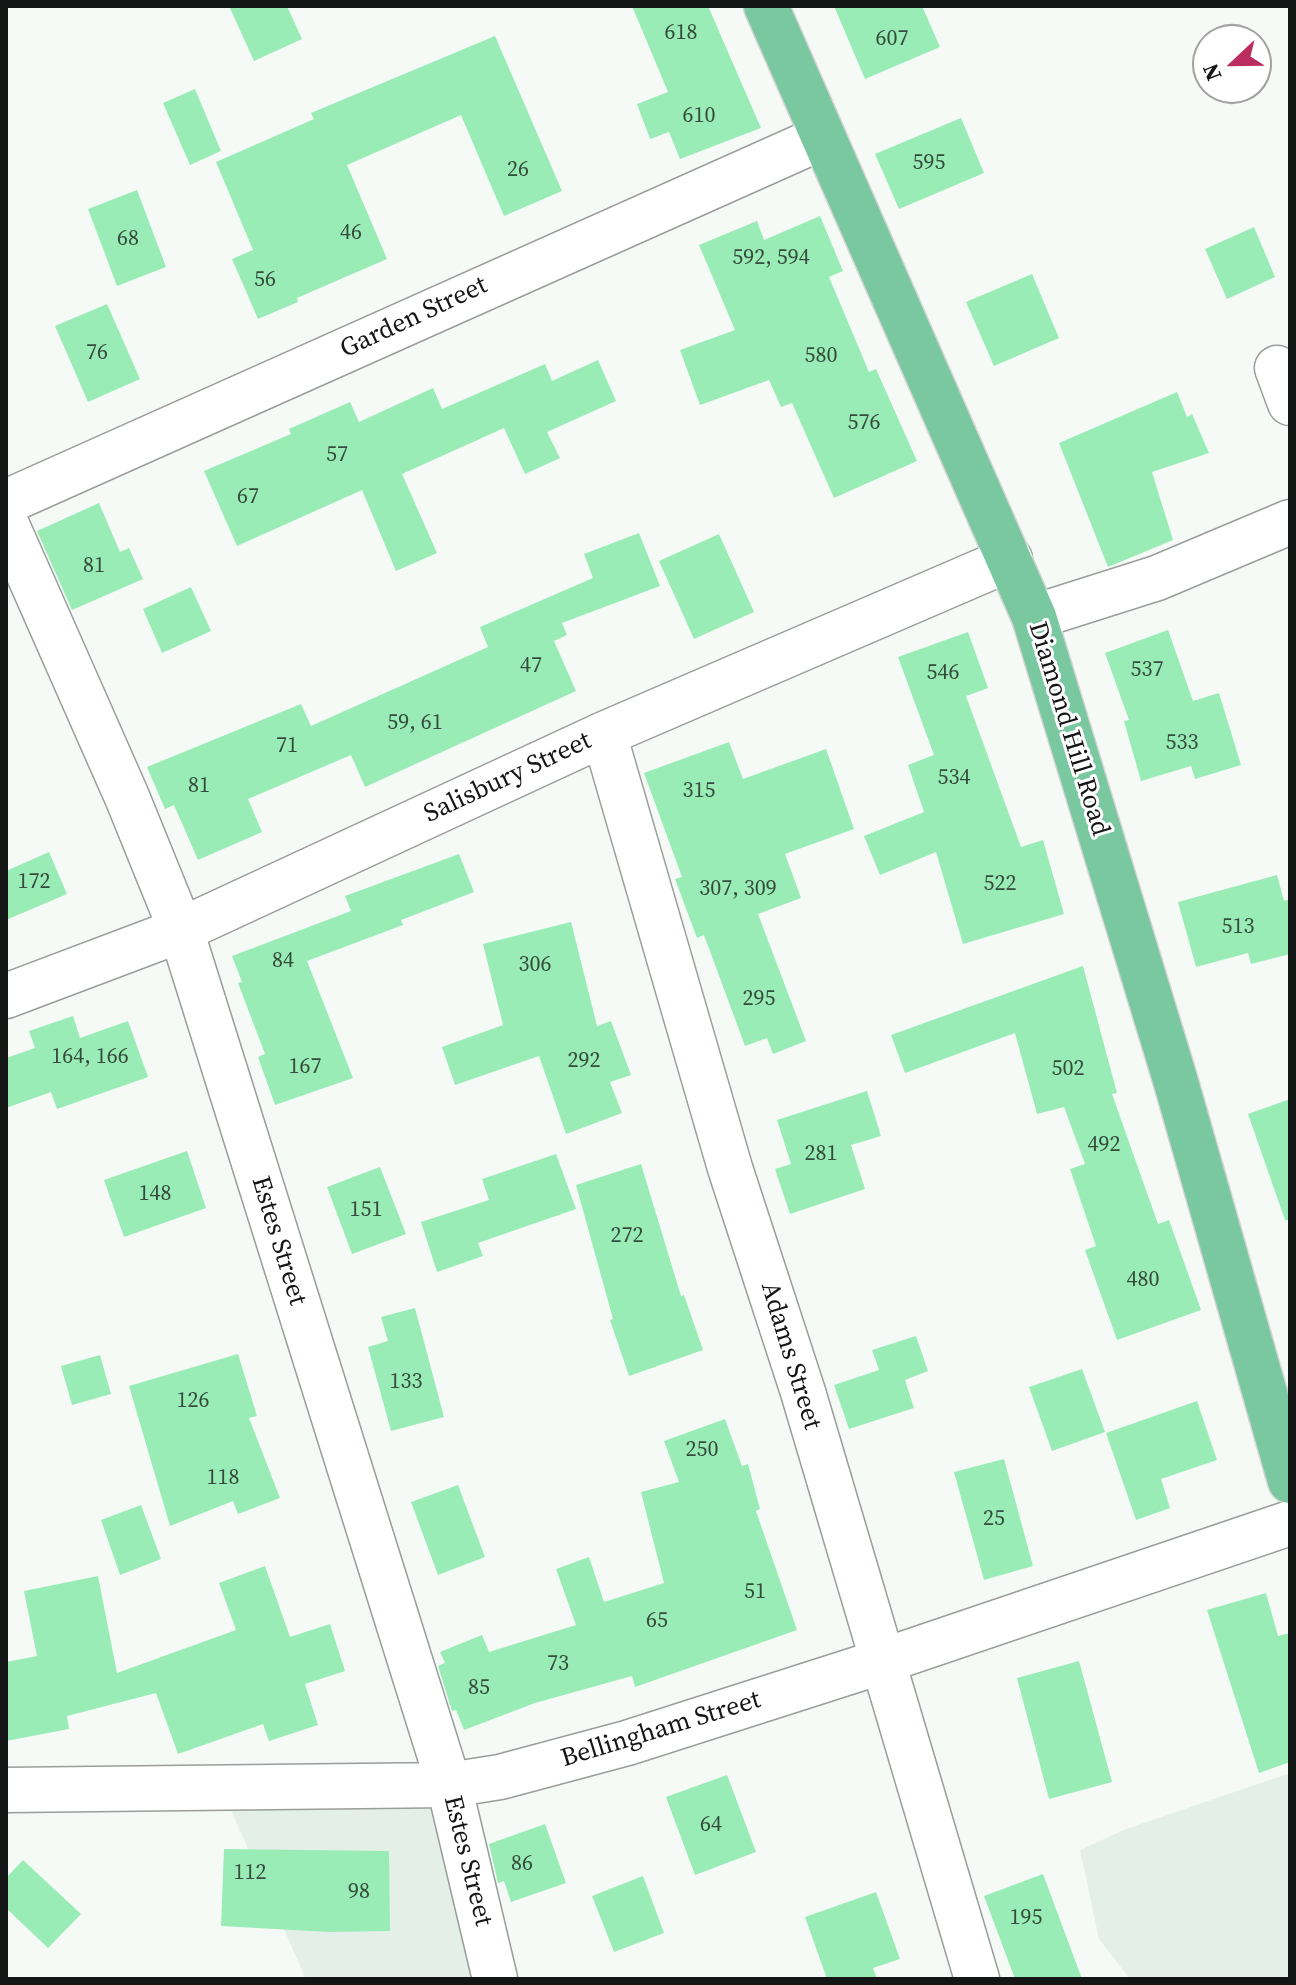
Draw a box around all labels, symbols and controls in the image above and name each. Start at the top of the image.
house number: 618 [665,20,697,46]
north arrow [1192,24,1272,104]
house number: 607 [876,26,908,52]
text: N [1195,59,1229,85]
house number: 610 [683,103,715,129]
house number: 595 [913,150,945,176]
house number: 26 [507,157,529,183]
house number: 46 [340,220,362,246]
house number: 68 [117,226,139,252]
house number: 592, 594 [732,245,810,271]
house number: 56 [254,267,276,293]
street label: Garden Street [336,270,492,366]
house number: 76 [86,340,108,366]
house number: 580 [805,343,837,369]
house number: 576 [848,410,880,436]
house number: 57 [326,442,348,468]
house number: 67 [237,484,259,510]
house number: 81 [83,553,105,579]
street label: Diamond Hill Road [1021,618,1115,840]
house number: 47 [520,653,542,679]
house number: 537 [1131,657,1163,683]
house number: 546 [927,660,959,686]
house number: 59, 61 [387,710,443,736]
street label: Salisbury Street [419,726,597,830]
house number: 533 [1166,730,1198,756]
house number: 71 [276,733,298,759]
house number: 534 [938,765,970,791]
house number: 81 [188,773,210,799]
house number: 315 [683,778,715,804]
house number: 172 [18,869,50,895]
house number: 522 [984,871,1016,897]
house number: 307, 309 [699,876,777,902]
house number: 513 [1222,914,1254,940]
house number: 84 [272,948,294,974]
house number: 306 [519,952,551,978]
house number: 295 [743,986,775,1012]
house number: 164, 166 [51,1044,129,1070]
house number: 292 [568,1048,600,1074]
house number: 167 [289,1054,321,1080]
house number: 502 [1052,1056,1084,1082]
house number: 492 [1088,1132,1120,1158]
house number: 281 [805,1141,837,1167]
street label: Estes Street [244,1173,312,1309]
house number: 148 [139,1181,171,1207]
house number: 151 [350,1197,382,1223]
house number: 272 [611,1223,643,1249]
house number: 480 [1127,1267,1159,1293]
street label: Adams Street [753,1279,827,1433]
house number: 133 [390,1369,422,1395]
house number: 126 [177,1388,209,1414]
house number: 250 [686,1437,718,1463]
house number: 118 [207,1465,239,1491]
house number: 25 [983,1506,1005,1532]
house number: 51 [744,1579,766,1605]
house number: 65 [646,1608,668,1634]
house number: 73 [547,1651,569,1677]
house number: 85 [468,1675,490,1701]
street label: Bellingham Street [557,1685,765,1775]
street label: Estes Street [436,1793,498,1929]
house number: 64 [700,1812,722,1838]
house number: 86 [511,1851,533,1877]
house number: 112 [234,1860,266,1886]
house number: 98 [348,1879,370,1905]
house number: 195 [1010,1905,1042,1931]

